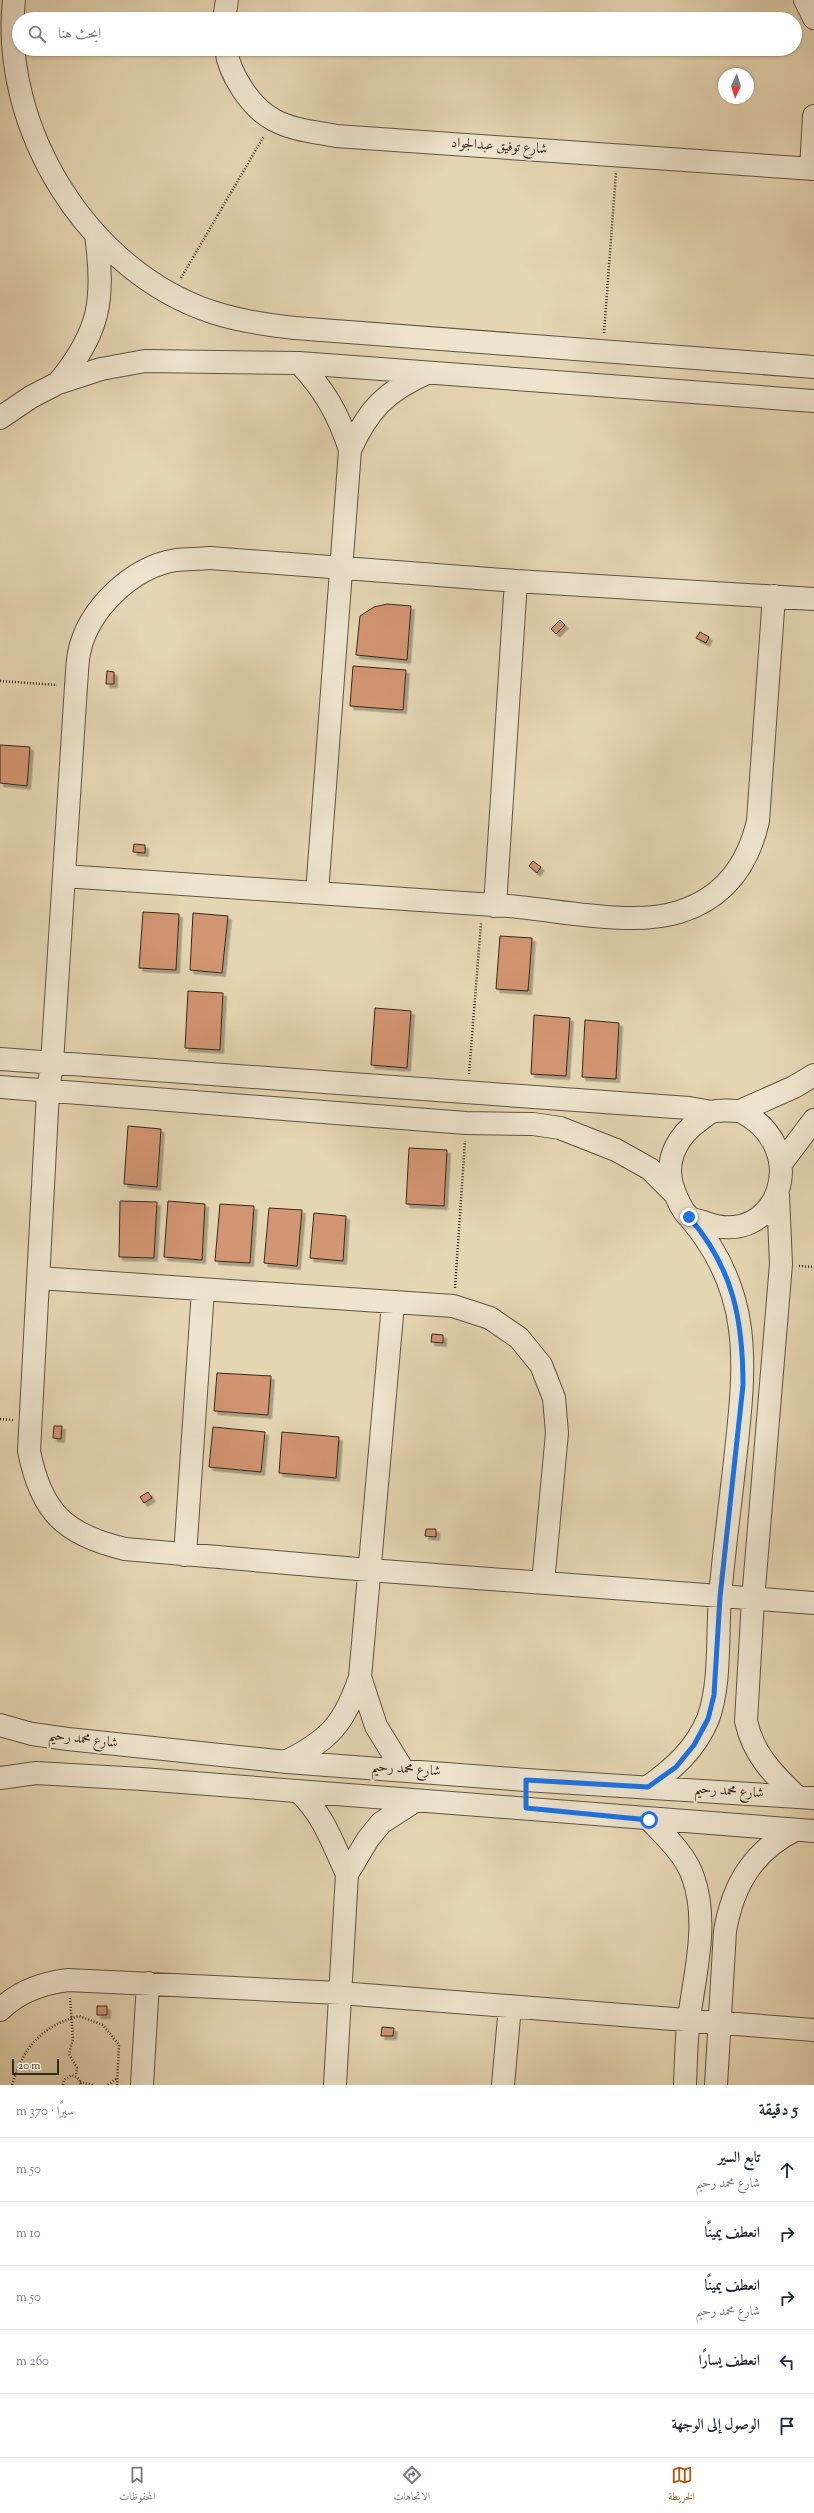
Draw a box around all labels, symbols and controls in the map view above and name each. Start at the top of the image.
search box [12,12,802,56]
icon: search [26,23,48,45]
text: ابحث هنا [58,24,101,45]
north arrow [718,68,754,104]
street label: شارع توفيق عبدالجواد [450,134,548,160]
route end [680,1208,698,1226]
street label: شارع محمد رحيم [47,1726,119,1756]
street label: شارع محمد رحيم [370,1758,441,1784]
street label: شارع محمد رحيم [693,1780,764,1806]
route start [640,1811,658,1829]
scale bar [12,2057,59,2076]
text: 20 m [18,2058,40,2074]
text: 5 دقيقة [759,2099,798,2123]
text: سيرًا · 370 m [16,2103,74,2121]
text: تابع السير [718,2148,760,2169]
icon: ahead [776,2159,798,2181]
text: 50 m [16,2161,41,2179]
text: شارع محمد رحيم [695,2175,760,2193]
text: انعطف يمينًا [705,2223,760,2244]
icon: right [776,2223,798,2245]
text: 10 m [16,2225,41,2243]
text: انعطف يمينًا [705,2276,760,2297]
icon: right [776,2287,798,2309]
text: 50 m [16,2289,41,2307]
text: شارع محمد رحيم [695,2303,760,2321]
text: انعطف يسارًا [699,2351,760,2372]
icon: left [776,2351,798,2373]
text: 260 m [16,2353,49,2371]
text: الوصول إلى الوجهة [671,2415,760,2436]
icon: arrive [776,2415,798,2437]
tab: المحفوظات [119,2464,155,2507]
tab: الاتجاهات [393,2464,430,2507]
tab: الخريطة [668,2464,695,2507]

